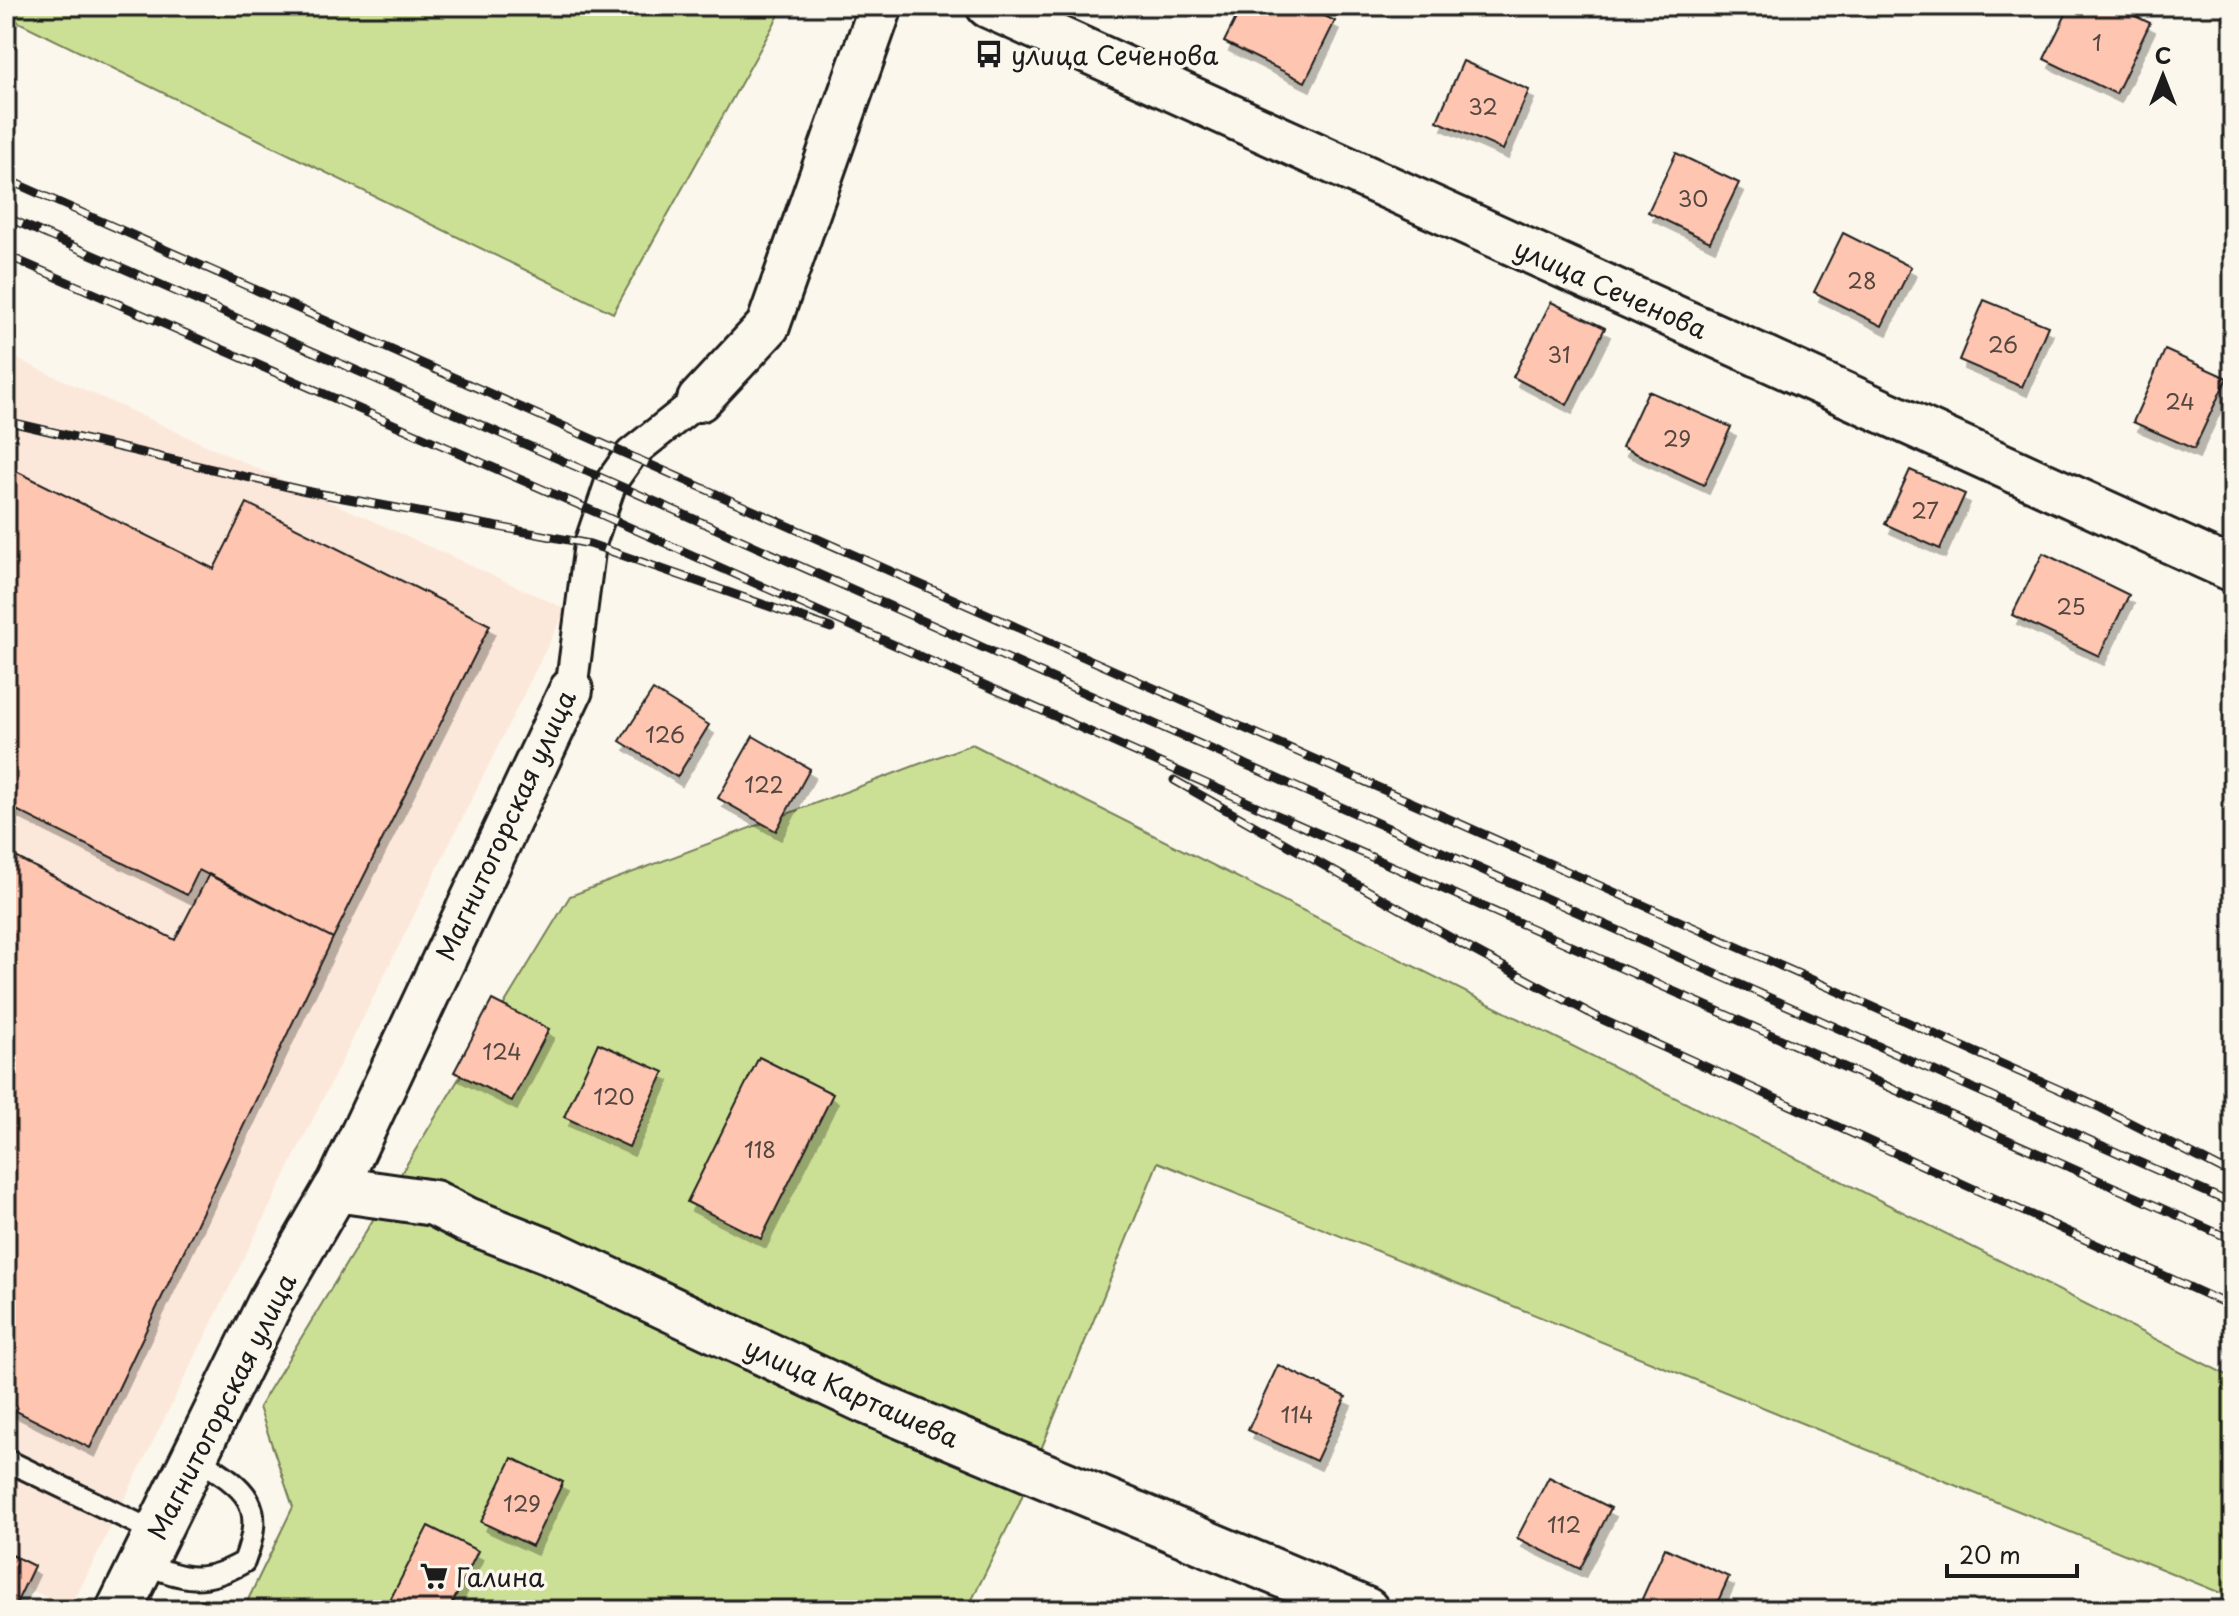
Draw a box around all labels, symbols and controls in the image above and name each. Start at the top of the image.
house number: 1 [2092,25,2102,58]
place label: улица Сеченова [1011,35,1219,74]
north arrow [2123,36,2203,116]
text: С [2155,38,2171,71]
bus stop icon: улица Сеченова [974,39,1004,69]
house number: 32 [1468,89,1498,122]
house number: 30 [1678,181,1708,214]
street label: улица Сеченова [1508,228,1714,348]
house number: 28 [1847,263,1877,296]
house number: 26 [1988,327,2018,360]
house number: 31 [1547,337,1571,370]
house number: 24 [2165,384,2195,417]
house number: 29 [1663,421,1691,454]
house number: 27 [1911,493,1939,526]
house number: 25 [2056,589,2086,622]
street label: Магнитогорская улица [425,683,585,967]
house number: 126 [645,717,685,750]
house number: 122 [744,767,784,800]
house number: 124 [482,1034,522,1067]
house number: 120 [593,1079,635,1112]
house number: 118 [744,1132,776,1165]
street label: Магнитогорская улица [137,1265,305,1546]
street label: улица Карташева [739,1327,966,1457]
house number: 114 [1281,1397,1313,1430]
house number: 129 [503,1486,541,1519]
house number: 112 [1547,1507,1581,1540]
scale bar [1947,1528,2077,1578]
text: 20 m [1959,1536,2021,1572]
place label: Галина [456,1557,545,1596]
supermarket icon: Галина [419,1561,449,1591]

